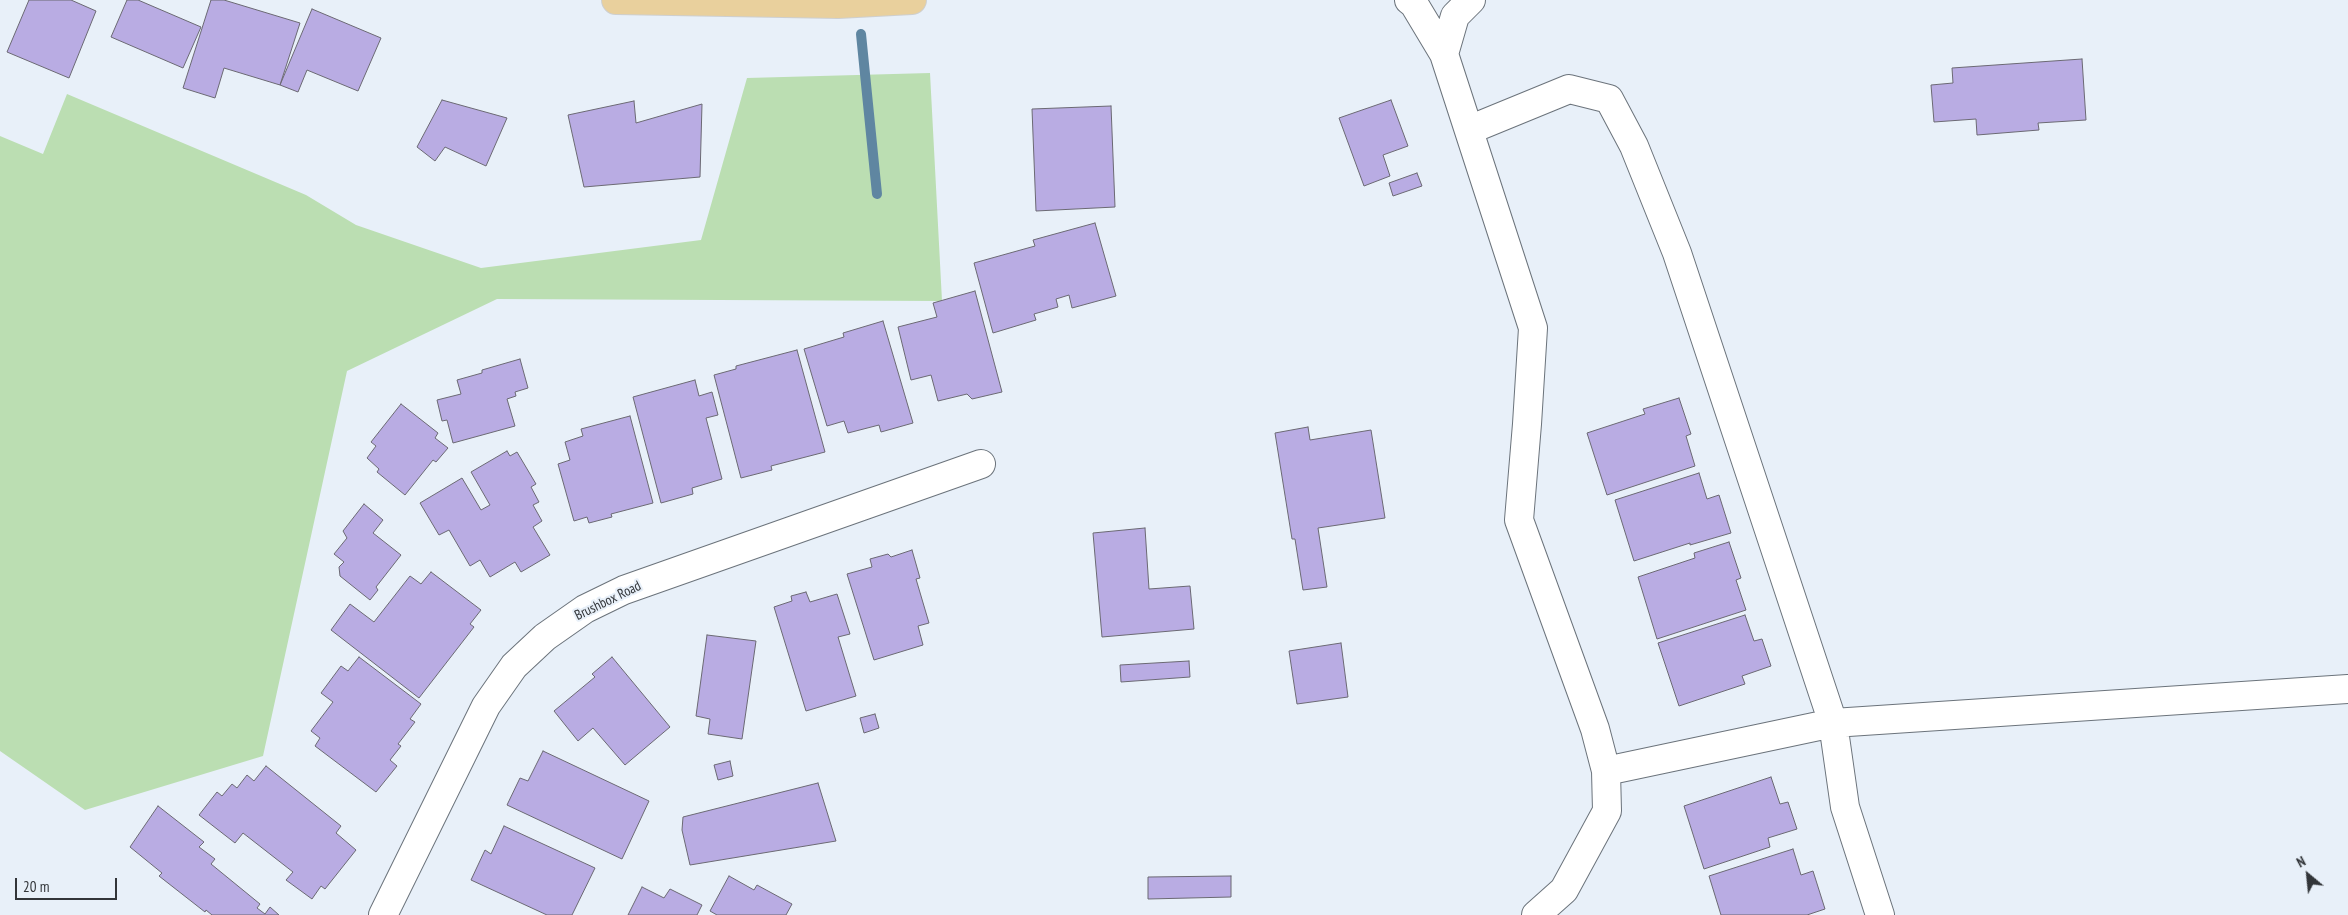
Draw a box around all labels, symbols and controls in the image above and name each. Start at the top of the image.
street label: Brushbox Road [572,578,644,624]
north arrow [2283,850,2333,900]
text: N [2293,852,2309,871]
scale bar [18,868,120,900]
text: 20 m [23,877,49,896]

